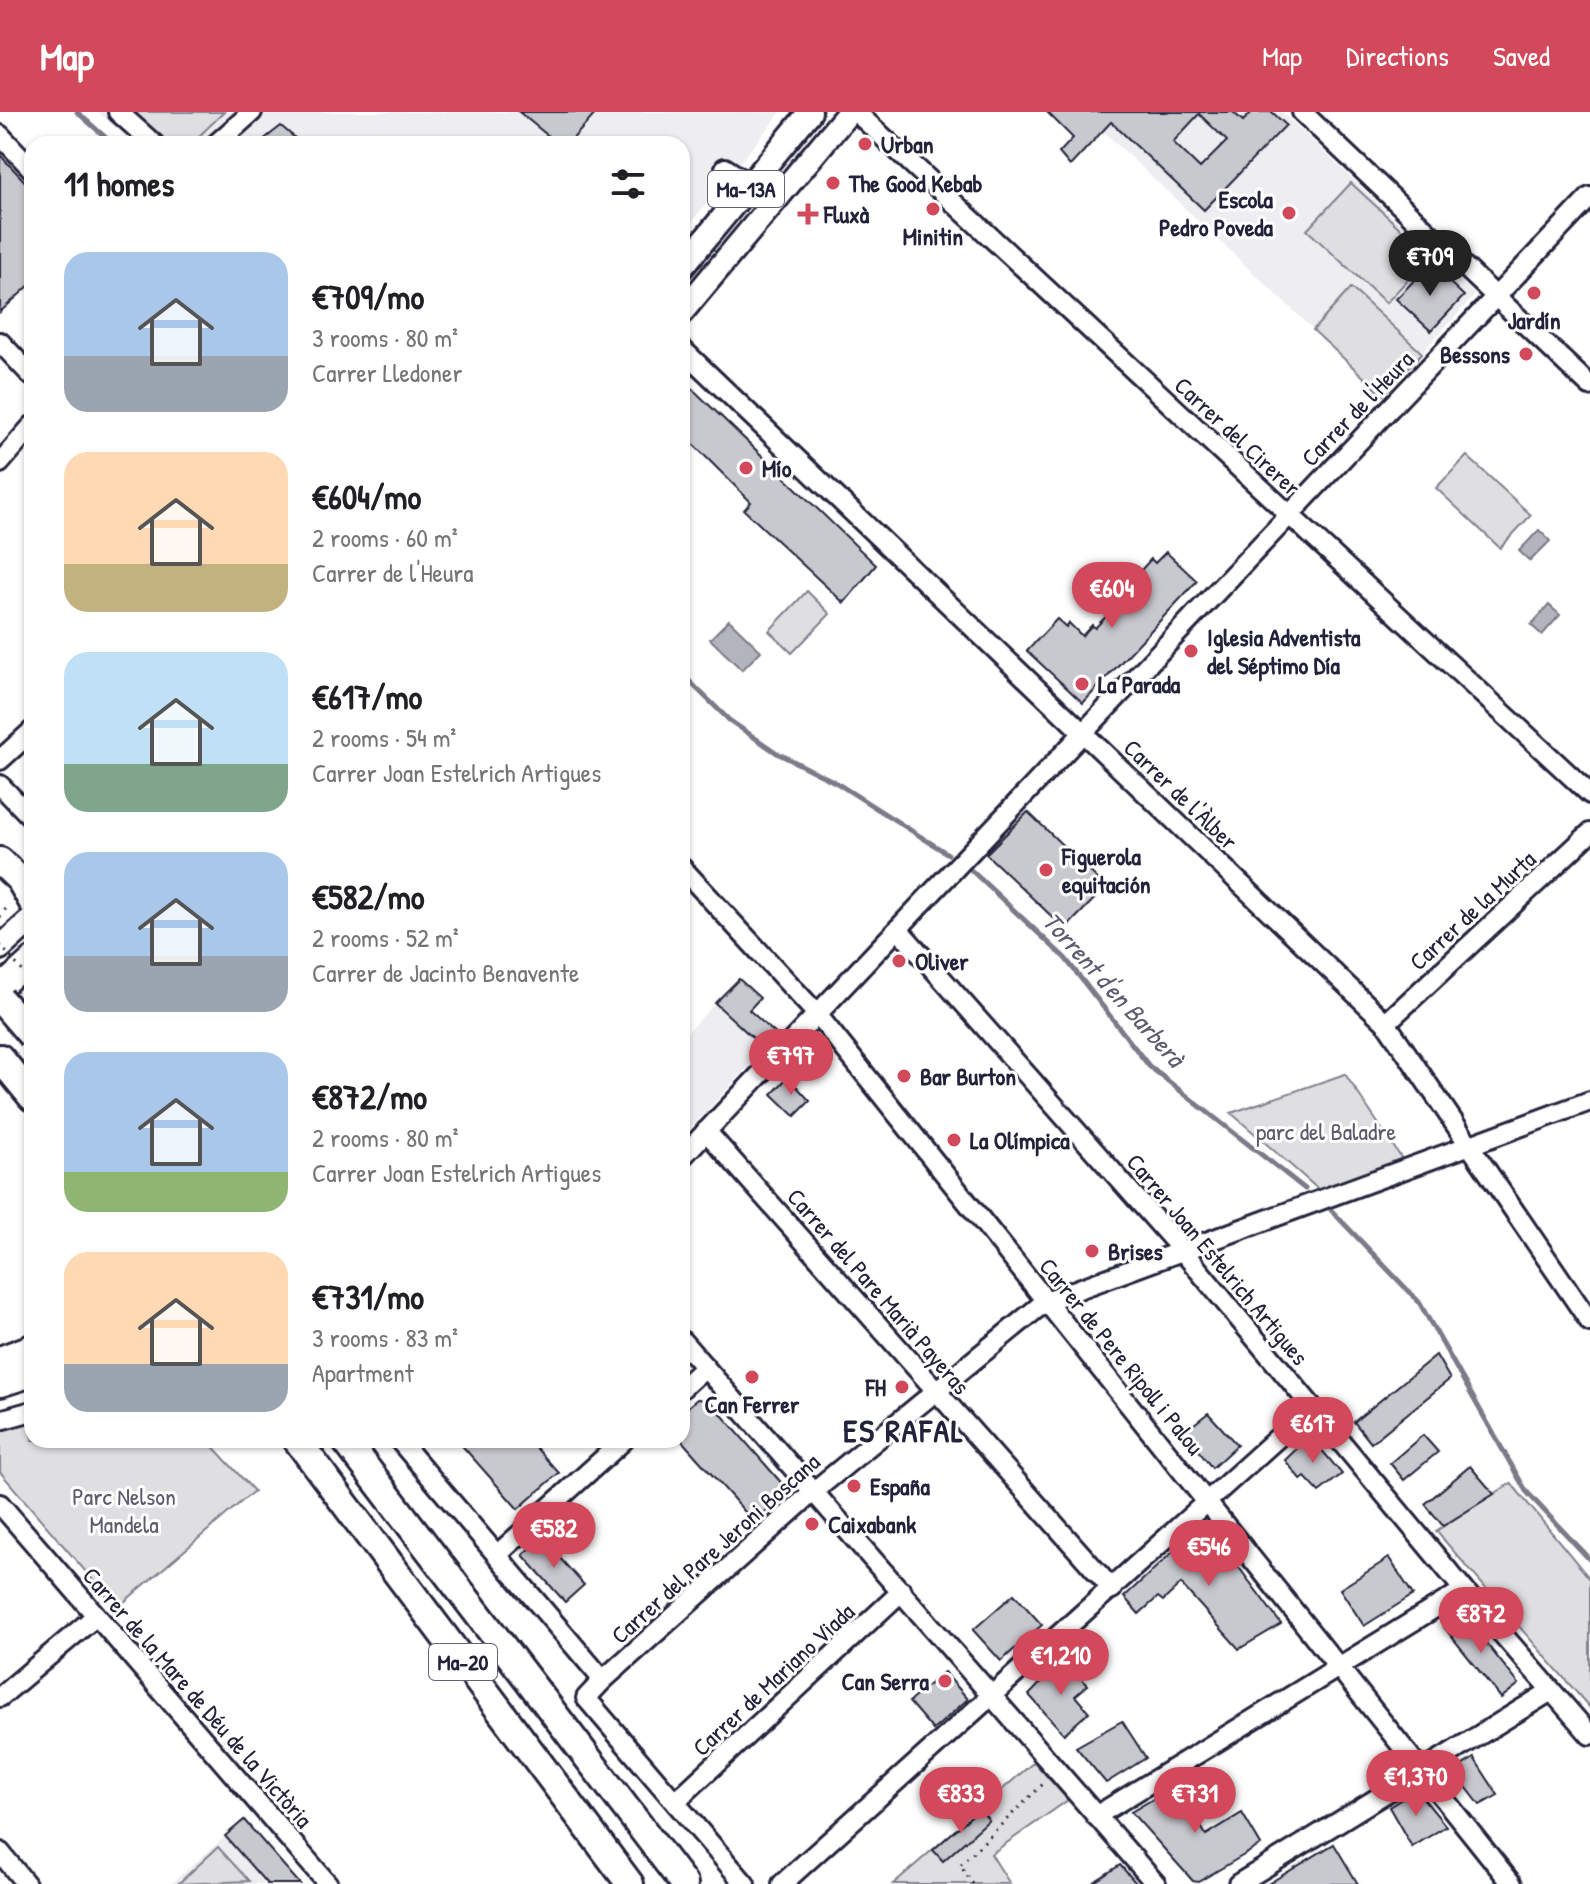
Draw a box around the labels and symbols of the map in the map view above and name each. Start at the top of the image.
place label: Urban [881,128,934,160]
marker: Urban [856,135,874,153]
place label: The Good Kebab [848,167,983,199]
road number: Ma-13A [708,171,784,207]
marker: The Good Kebab [824,174,842,192]
place label: Escola Pedro Poveda [1159,183,1274,243]
place label: Fluxà [823,198,870,230]
marker: Minitin [924,200,942,218]
marker: Escola Pedro Poveda [1280,204,1298,222]
marker: Fluxà [799,205,817,223]
place label: Minitin [903,220,963,252]
pin: €709 [1383,230,1477,298]
marker: Jardín [1525,284,1543,302]
place label: Jardín [1507,304,1561,336]
place label: Bessons [1440,338,1510,370]
street label: Carrer de l'Heura [1294,343,1420,473]
marker: Bessons [1517,345,1535,363]
street label: Carrer del Cirerer [1168,369,1308,503]
place label: Mío [762,452,792,484]
marker: Mío [737,459,755,477]
pin: €604 [1065,562,1159,630]
place label: Iglesia Adventista del Séptimo Día [1207,621,1361,682]
marker: Iglesia Adventista del Séptimo Día [1182,642,1200,660]
place label: La Parada [1098,668,1181,700]
marker: La Parada [1073,675,1091,693]
street label: Carrer de l'Àlber [1117,731,1245,857]
place label: Figuerola equitación [1061,840,1151,901]
street label: Carrer de la Murta [1402,843,1542,977]
marker: Figuerola equitación [1037,861,1055,879]
water label: Torrent d'en Barberà [1035,904,1195,1076]
place label: Oliver [915,945,969,977]
marker: Oliver [890,952,908,970]
pin: €797 [744,1029,838,1097]
place label: Bar Burton [920,1060,1016,1092]
marker: Bar Burton [895,1067,913,1085]
park label: parc del Baladre [1256,1115,1396,1147]
place label: La Olímpica [970,1124,1070,1157]
marker: La Olímpica [945,1131,963,1149]
street label: Carrer Joan Estelrich Artigues [1120,1146,1316,1372]
street label: Carrer del Pare Marià Payeras [781,1181,977,1401]
place label: Brises [1108,1235,1163,1267]
marker: Brises [1083,1242,1101,1260]
street label: Carrer de Pere Ripoll i Palou [1033,1251,1212,1461]
marker: Can Ferrer [743,1368,761,1386]
place label: FH [865,1371,886,1403]
marker: FH [893,1378,911,1396]
place label: Can Ferrer [705,1388,800,1420]
pin: €617 [1266,1397,1360,1465]
district label: ES RAFAL [843,1409,965,1452]
street label: Carrer del Pare Jeroni Boscana [604,1446,826,1650]
place label: España [870,1470,930,1503]
marker: España [845,1477,863,1495]
park label: Parc Nelson Mandela [72,1480,176,1540]
pin: €582 [507,1502,601,1570]
place label: Caixabank [828,1508,916,1540]
marker: Caixabank [803,1515,821,1533]
pin: €546 [1162,1520,1256,1588]
street label: Carrer de la Mare de Déu de la Victòria [76,1560,320,1834]
pin: €872 [1434,1587,1528,1655]
street label: Carrer de Mariano Viada [685,1595,861,1763]
pin: €1,210 [996,1629,1126,1697]
road number: Ma-20 [429,1644,497,1680]
place label: Can Serra [842,1665,930,1697]
marker: Can Serra [936,1672,954,1690]
pin: €1,370 [1351,1750,1481,1818]
pin: €833 [914,1767,1008,1835]
pin: €731 [1148,1767,1242,1835]

